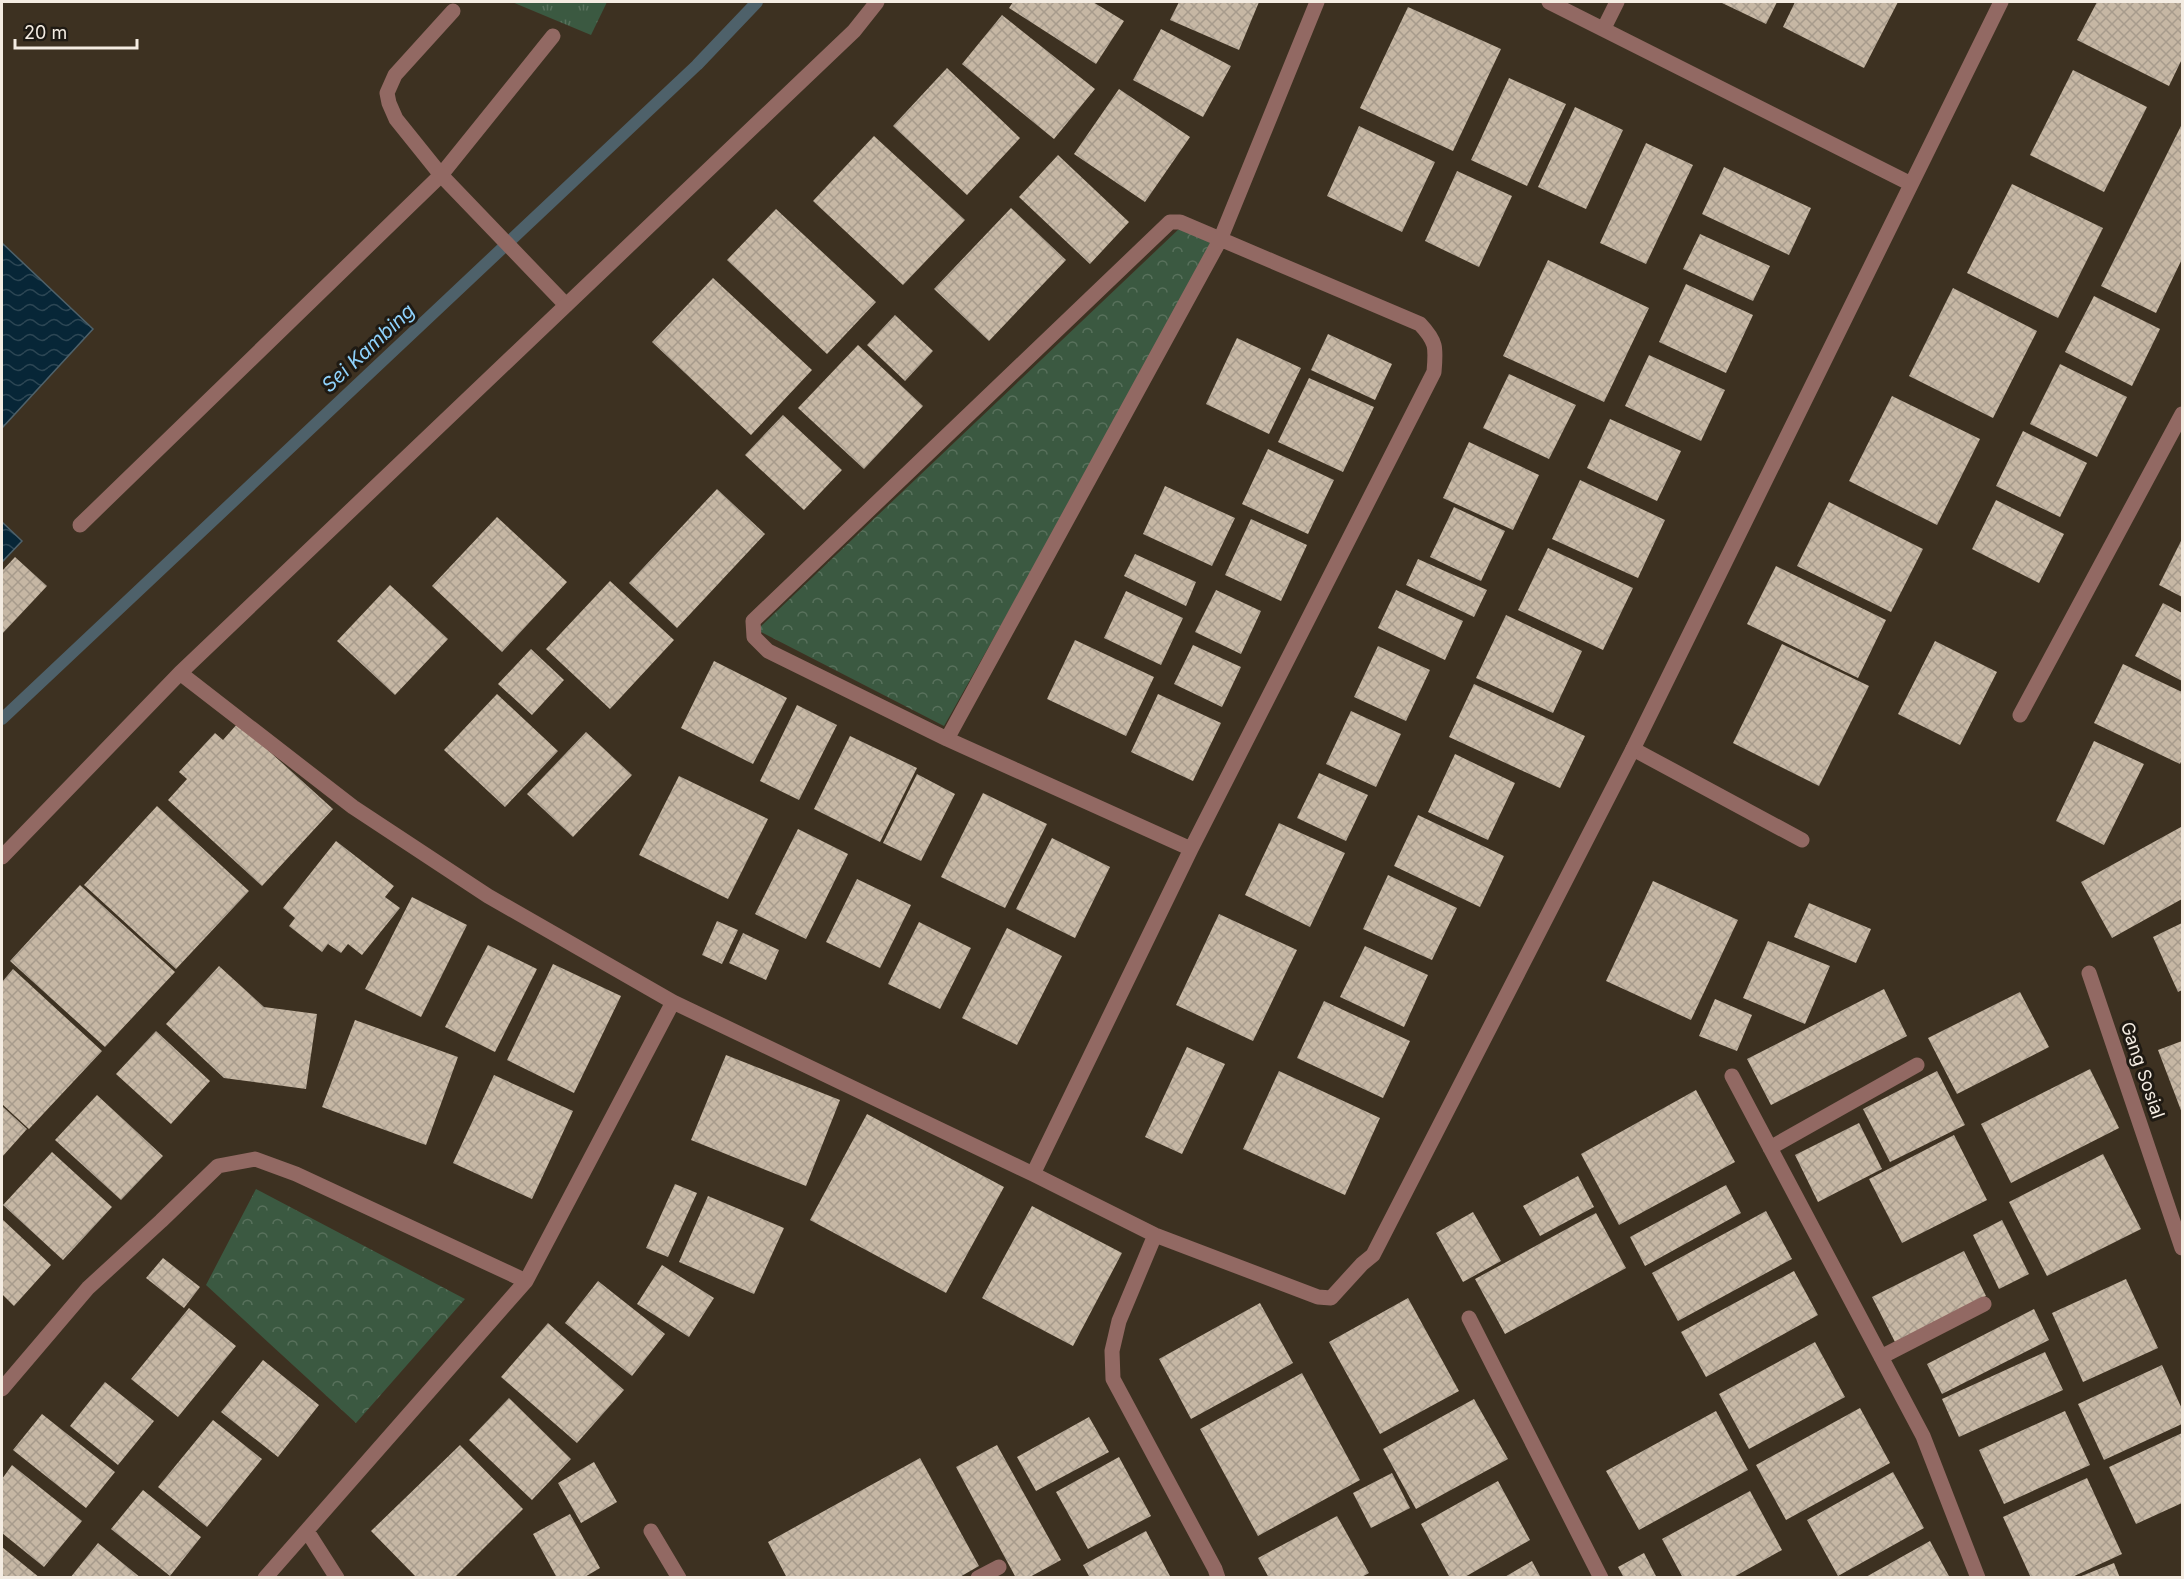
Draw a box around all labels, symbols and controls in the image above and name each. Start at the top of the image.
scale bar [15,12,136,50]
text: 20 m [24,22,67,43]
water label: Sei Kambing [317,299,419,397]
street label: Gang Sosial [2117,1019,2169,1121]

